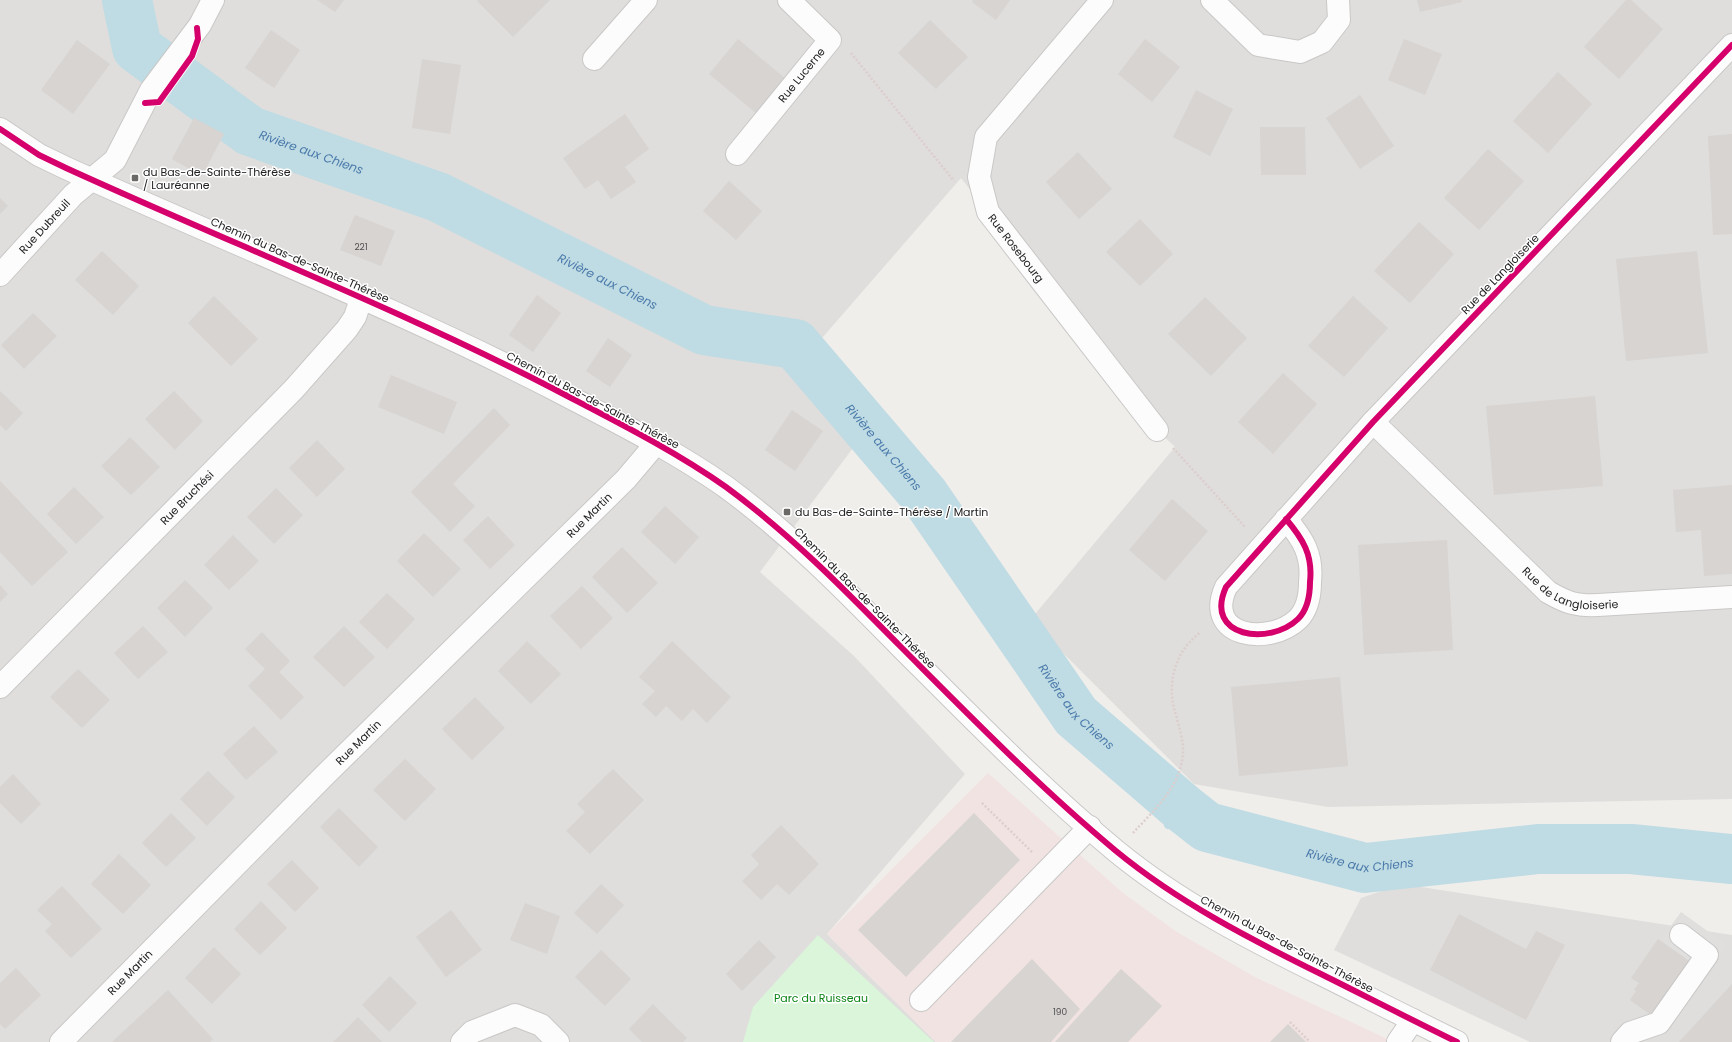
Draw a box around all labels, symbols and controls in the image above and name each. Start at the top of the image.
street label: Rue Lucerne [774,44,829,106]
water label: Rivière aux Chiens [257,126,366,178]
place label: du Bas-de-Sainte-Thérèse / Lauréanne [143,164,291,193]
marker: du Bas-de-Sainte-Thérèse / Lauréanne [130,173,140,183]
street label: Rue Dubreuil [15,195,74,257]
street label: Rue Rosebourg [984,210,1048,286]
street label: Chemin du Bas-de-Sainte-Thérèse [208,213,392,307]
street label: Rue de Langloiserie [1457,230,1543,318]
house number: 221 [354,241,368,253]
water label: Rivière aux Chiens [555,249,660,313]
street label: Chemin du Bas-de-Sainte-Thérèse [504,347,683,453]
water label: Rivière aux Chiens [842,400,926,494]
street label: Rue Bruchési [156,467,217,528]
street label: Rue Martin [563,489,616,541]
place label: du Bas-de-Sainte-Thérèse / Martin [795,504,988,520]
marker: du Bas-de-Sainte-Thérèse / Martin [782,507,792,517]
street label: Chemin du Bas-de-Sainte-Thérèse [791,524,939,672]
street label: Rue de Langloiserie [1519,563,1619,613]
water label: Rivière aux Chiens [1035,660,1118,753]
street label: Rue Martin [332,716,385,769]
water label: Rivière aux Chiens [1305,844,1415,876]
street label: Chemin du Bas-de-Sainte-Thérèse [1198,891,1377,997]
street label: Rue Martin [104,946,156,999]
park label: Parc du Ruisseau [774,990,868,1006]
house number: 190 [1053,1006,1067,1018]

